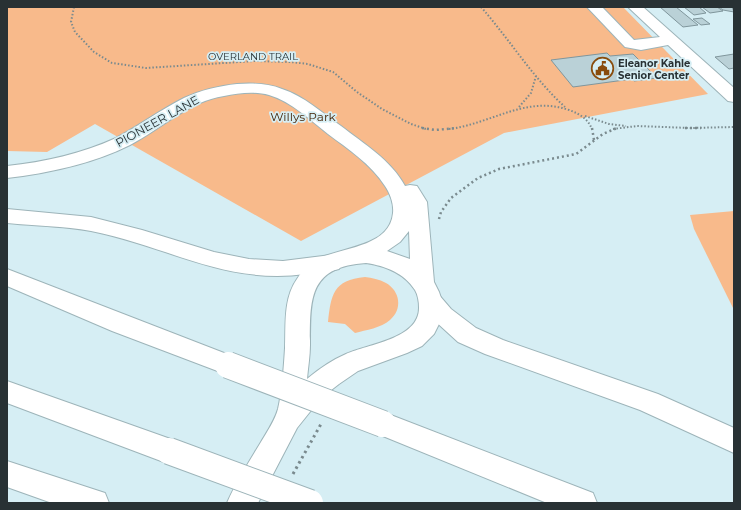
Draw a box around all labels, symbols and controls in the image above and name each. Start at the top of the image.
street label: OVERLAND TRAIL [208,50,298,63]
public building icon: Eleanor Kahle Senior Center [590,56,616,82]
place label: Eleanor Kahle Senior Center [618,57,690,82]
street label: PIONEER LANE [113,92,201,150]
park label: Willys Park [270,109,337,124]

